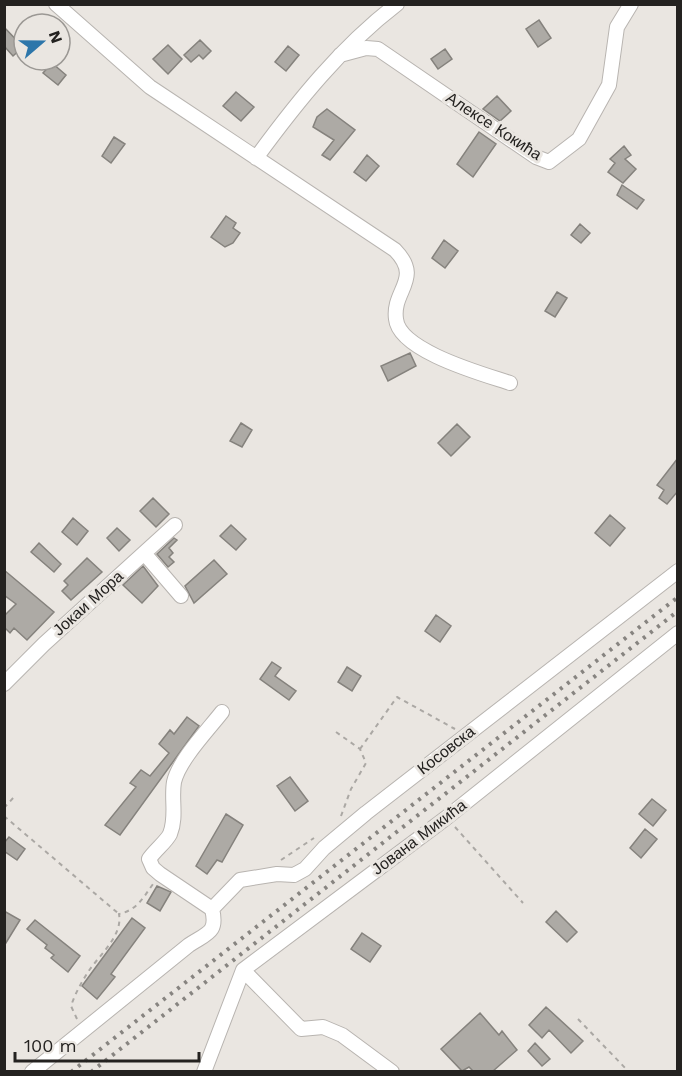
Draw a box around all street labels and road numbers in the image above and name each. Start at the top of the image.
street label: Алексе Кокића [443,88,546,164]
street label: Јокаи Мора [49,567,127,639]
street label: Косовска [413,722,479,778]
street label: Јована Микића [368,795,470,879]

